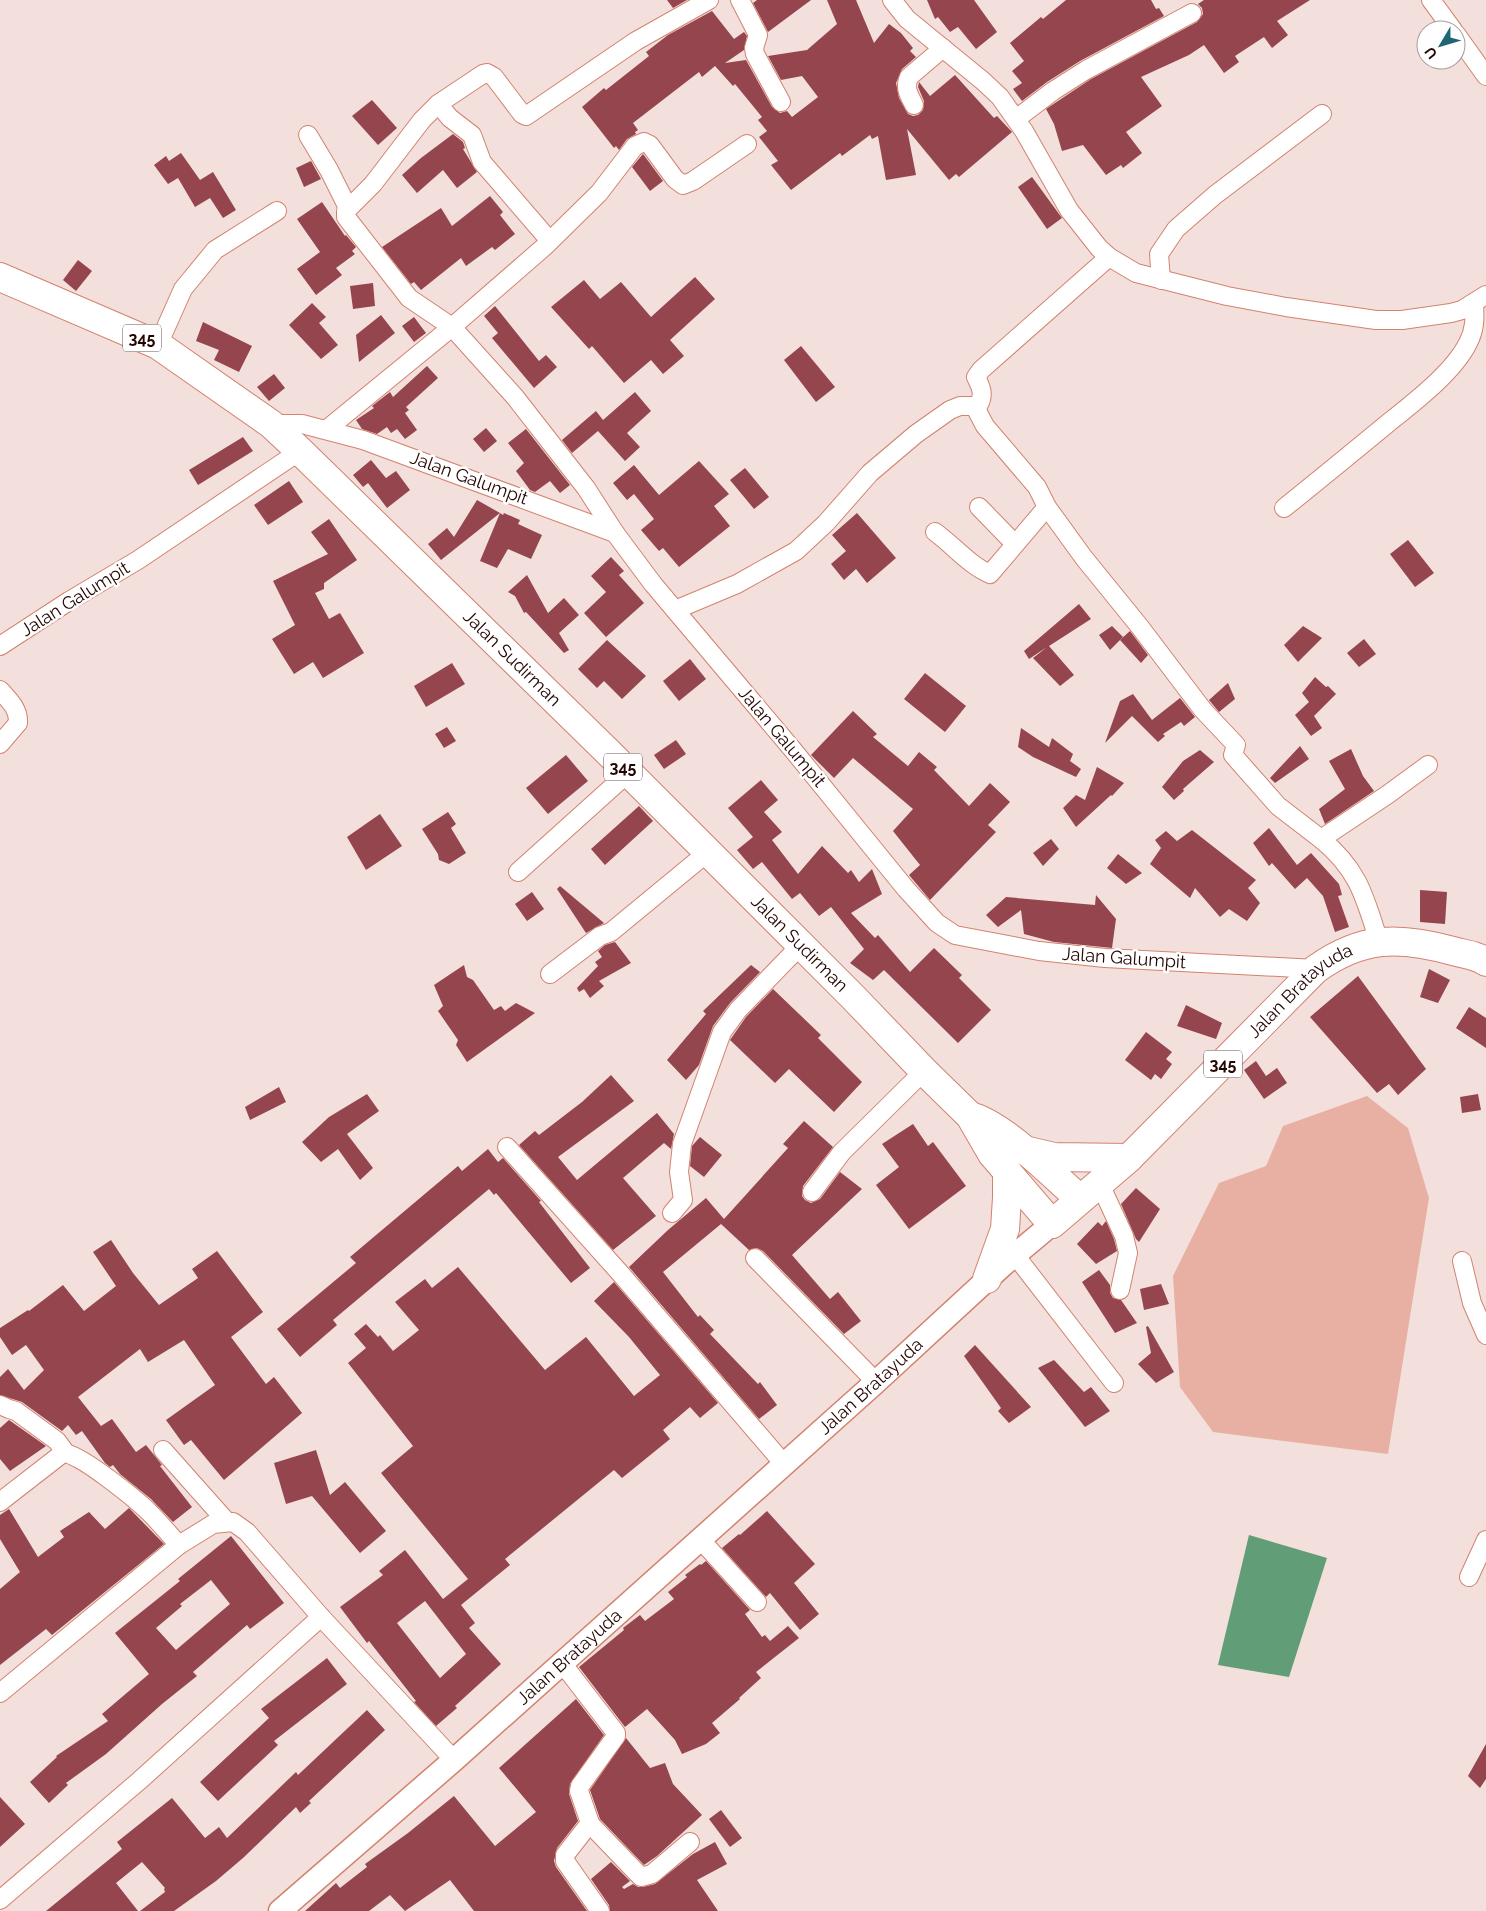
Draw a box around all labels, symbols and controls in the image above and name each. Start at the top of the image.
north arrow [1416,20,1466,70]
text: U [1421,44,1440,62]
road number: 345 [123,324,161,352]
street label: Jalan Galumpit [407,446,531,509]
street label: Jalan Galumpit [17,557,133,640]
street label: Jalan Sudirman [459,606,566,710]
street label: Jalan Galumpit [734,682,830,791]
road number: 345 [604,754,642,780]
street label: Jalan Sudirman [747,890,853,996]
street label: Jalan Bratayuda [1243,939,1355,1042]
street label: Jalan Galumpit [1061,943,1187,972]
road number: 345 [1204,1050,1242,1078]
street label: Jalan Bratayuda [814,1333,927,1439]
street label: Jalan Bratayuda [512,1604,625,1709]

